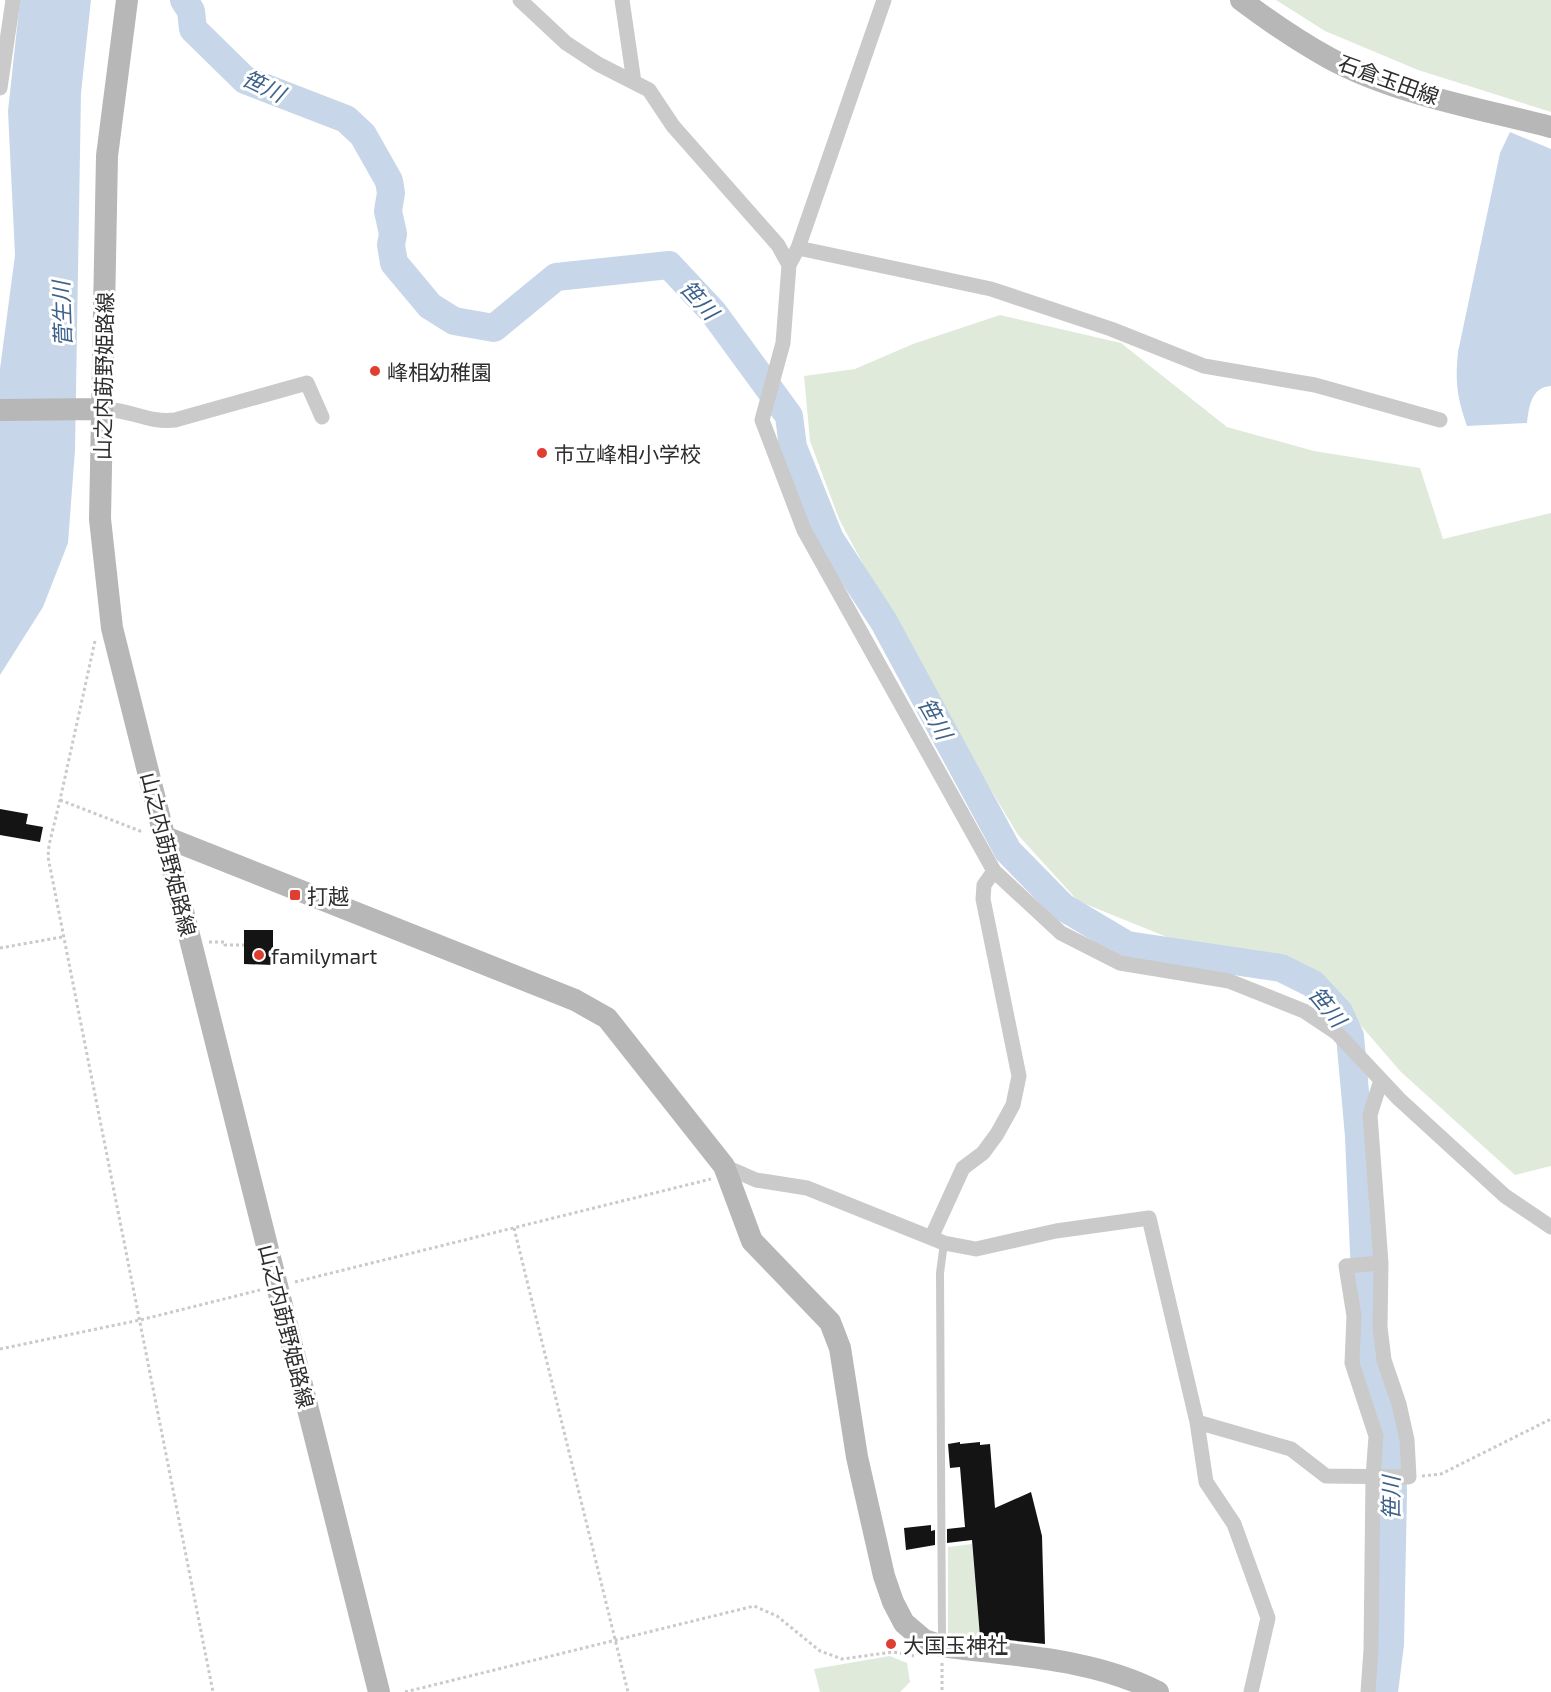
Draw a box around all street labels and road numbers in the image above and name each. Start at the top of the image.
street label: 石倉玉田線 [1335,49,1443,109]
street label: 山之内莇野姫路線 [89,292,117,460]
street label: 山之内莇野姫路線 [137,769,201,939]
street label: 山之内莇野姫路線 [255,1241,319,1411]

